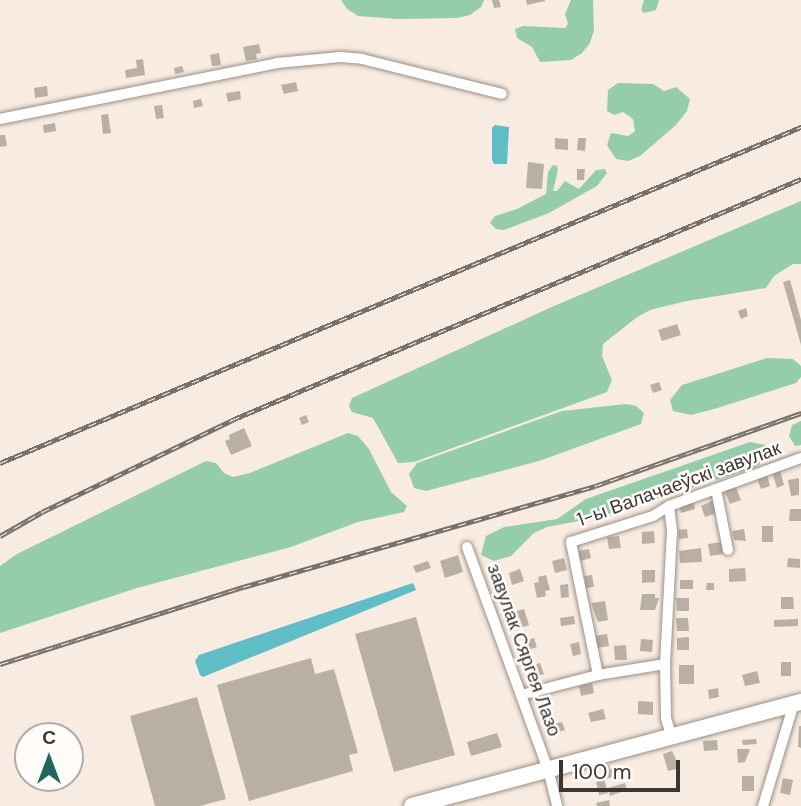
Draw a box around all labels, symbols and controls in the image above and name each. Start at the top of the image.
street label: 1-ы Валачаеўскі завулак [574,437,784,531]
street label: завулак Сяргея Лазо [482,561,566,739]
north arrow [14,722,84,792]
text: С [42,725,56,750]
scale bar [563,746,684,790]
text: 100 m [572,758,632,786]

